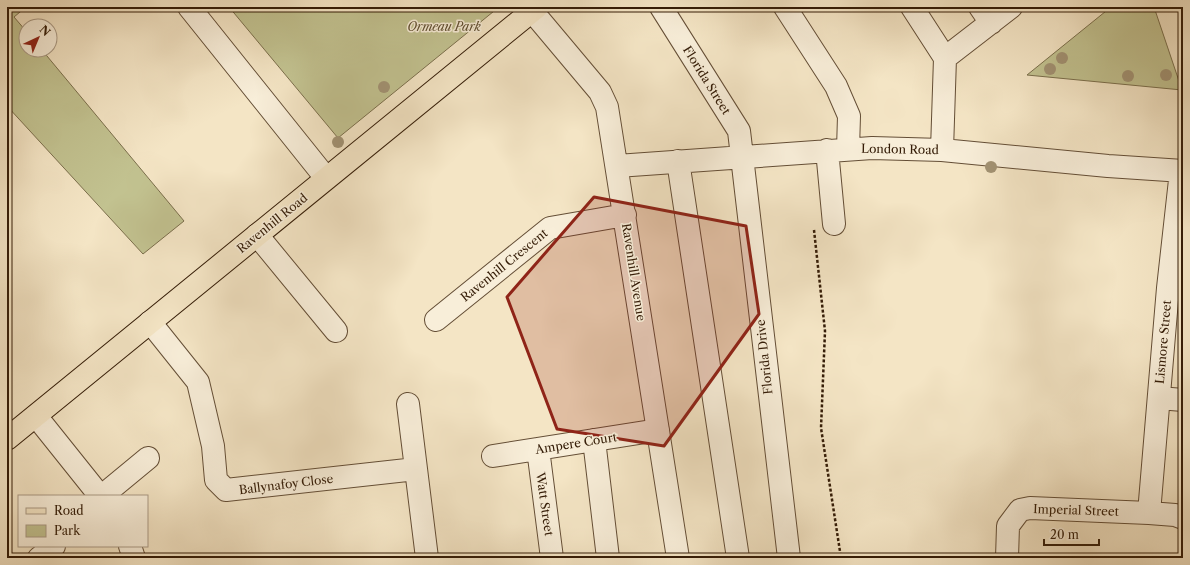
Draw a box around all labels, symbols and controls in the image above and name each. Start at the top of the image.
north arrow [18,18,58,58]
park label: Ormeau Park [407,19,481,34]
text: N [37,22,54,39]
street label: Florida Street [680,43,734,118]
street label: London Road [861,141,940,157]
street label: Ravenhill Road [234,190,311,256]
street label: Ravenhill Avenue [619,222,649,322]
street label: Ravenhill Crescent [457,225,551,305]
street label: Lismore Street [1152,299,1174,385]
street label: Florida Drive [753,319,775,395]
street label: Ampere Court [533,429,619,457]
street label: Watt Street [533,470,557,538]
street label: Ballynafoy Close [238,471,334,497]
legend [18,495,148,547]
street label: Imperial Street [1033,501,1120,519]
text: Road [54,503,84,518]
scale bar [1044,521,1099,547]
text: Park [54,523,81,538]
text: 20 m [1050,527,1079,542]

